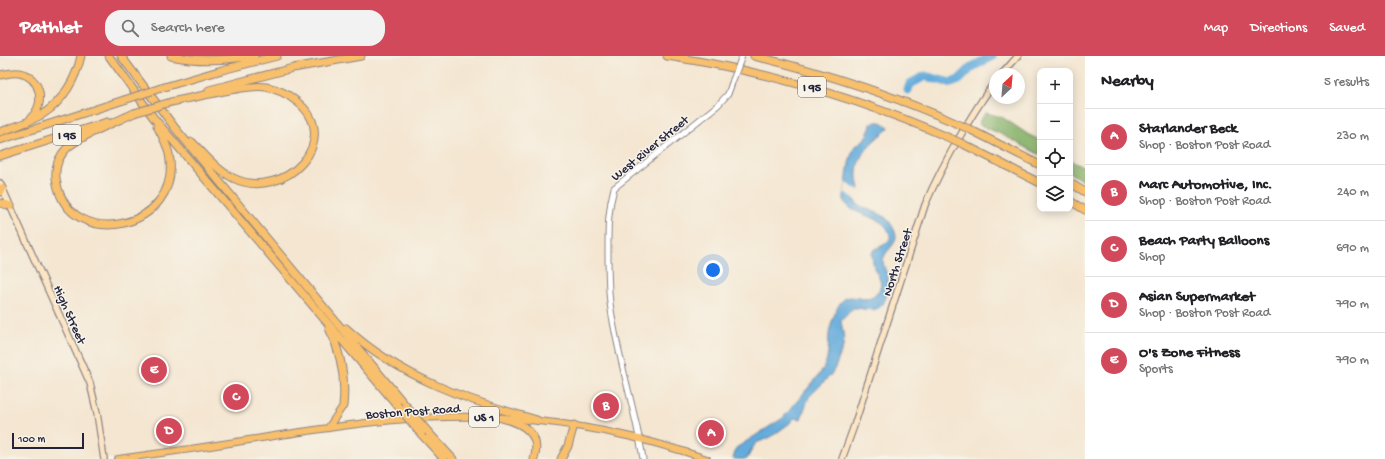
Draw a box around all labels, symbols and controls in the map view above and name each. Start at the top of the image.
search box [105,10,385,46]
text: Pathlet [20,17,81,40]
icon: search [119,17,141,39]
text: Search here [151,19,225,37]
text: Map [1204,20,1228,37]
text: Directions [1250,20,1307,37]
text: Saved [1329,20,1365,37]
north arrow [989,68,1025,104]
map controls [1037,68,1073,212]
button: + [1037,68,1073,104]
text: Nearby [1101,72,1154,92]
text: 5 results [1324,75,1369,90]
road number: I 95 [798,77,826,97]
button: − [1037,104,1073,140]
street label: West River Street [609,112,694,185]
text: Starlander Beck [1139,120,1237,138]
road number: I 95 [53,125,81,145]
text: A [1110,129,1118,144]
text: 230 m [1336,129,1369,144]
text: Shop · Boston Post Road [1139,138,1270,153]
button: locate [1037,140,1073,176]
button: layers [1037,176,1073,212]
text: Marc Automotive, Inc. [1139,176,1272,194]
text: B [1111,185,1117,200]
text: 240 m [1337,185,1369,200]
text: Shop · Boston Post Road [1139,194,1270,209]
street label: North Street [880,226,917,298]
text: Beach Party Balloons [1139,232,1269,250]
text: C [1110,241,1118,256]
text: 690 m [1336,241,1369,256]
text: Shop [1139,250,1165,265]
your location [703,260,723,280]
street label: High Street [49,283,89,348]
text: Asian Supermarket [1139,288,1255,306]
text: D [1110,297,1118,312]
text: 790 m [1336,297,1369,312]
text: Shop · Boston Post Road [1139,306,1270,321]
text: O's Zone Fitness [1139,344,1240,362]
text: E [1110,353,1118,368]
text: 790 m [1336,353,1369,368]
pin: E [141,355,167,385]
text: Sports [1139,362,1173,377]
pin: C [223,382,249,412]
pin: B [593,391,619,421]
street label: Boston Post Road [364,402,462,423]
road number: US 1 [469,407,499,427]
pin: D [156,416,182,446]
pin: A [698,418,724,448]
scale bar [12,431,84,450]
text: 100 m [18,434,45,446]

